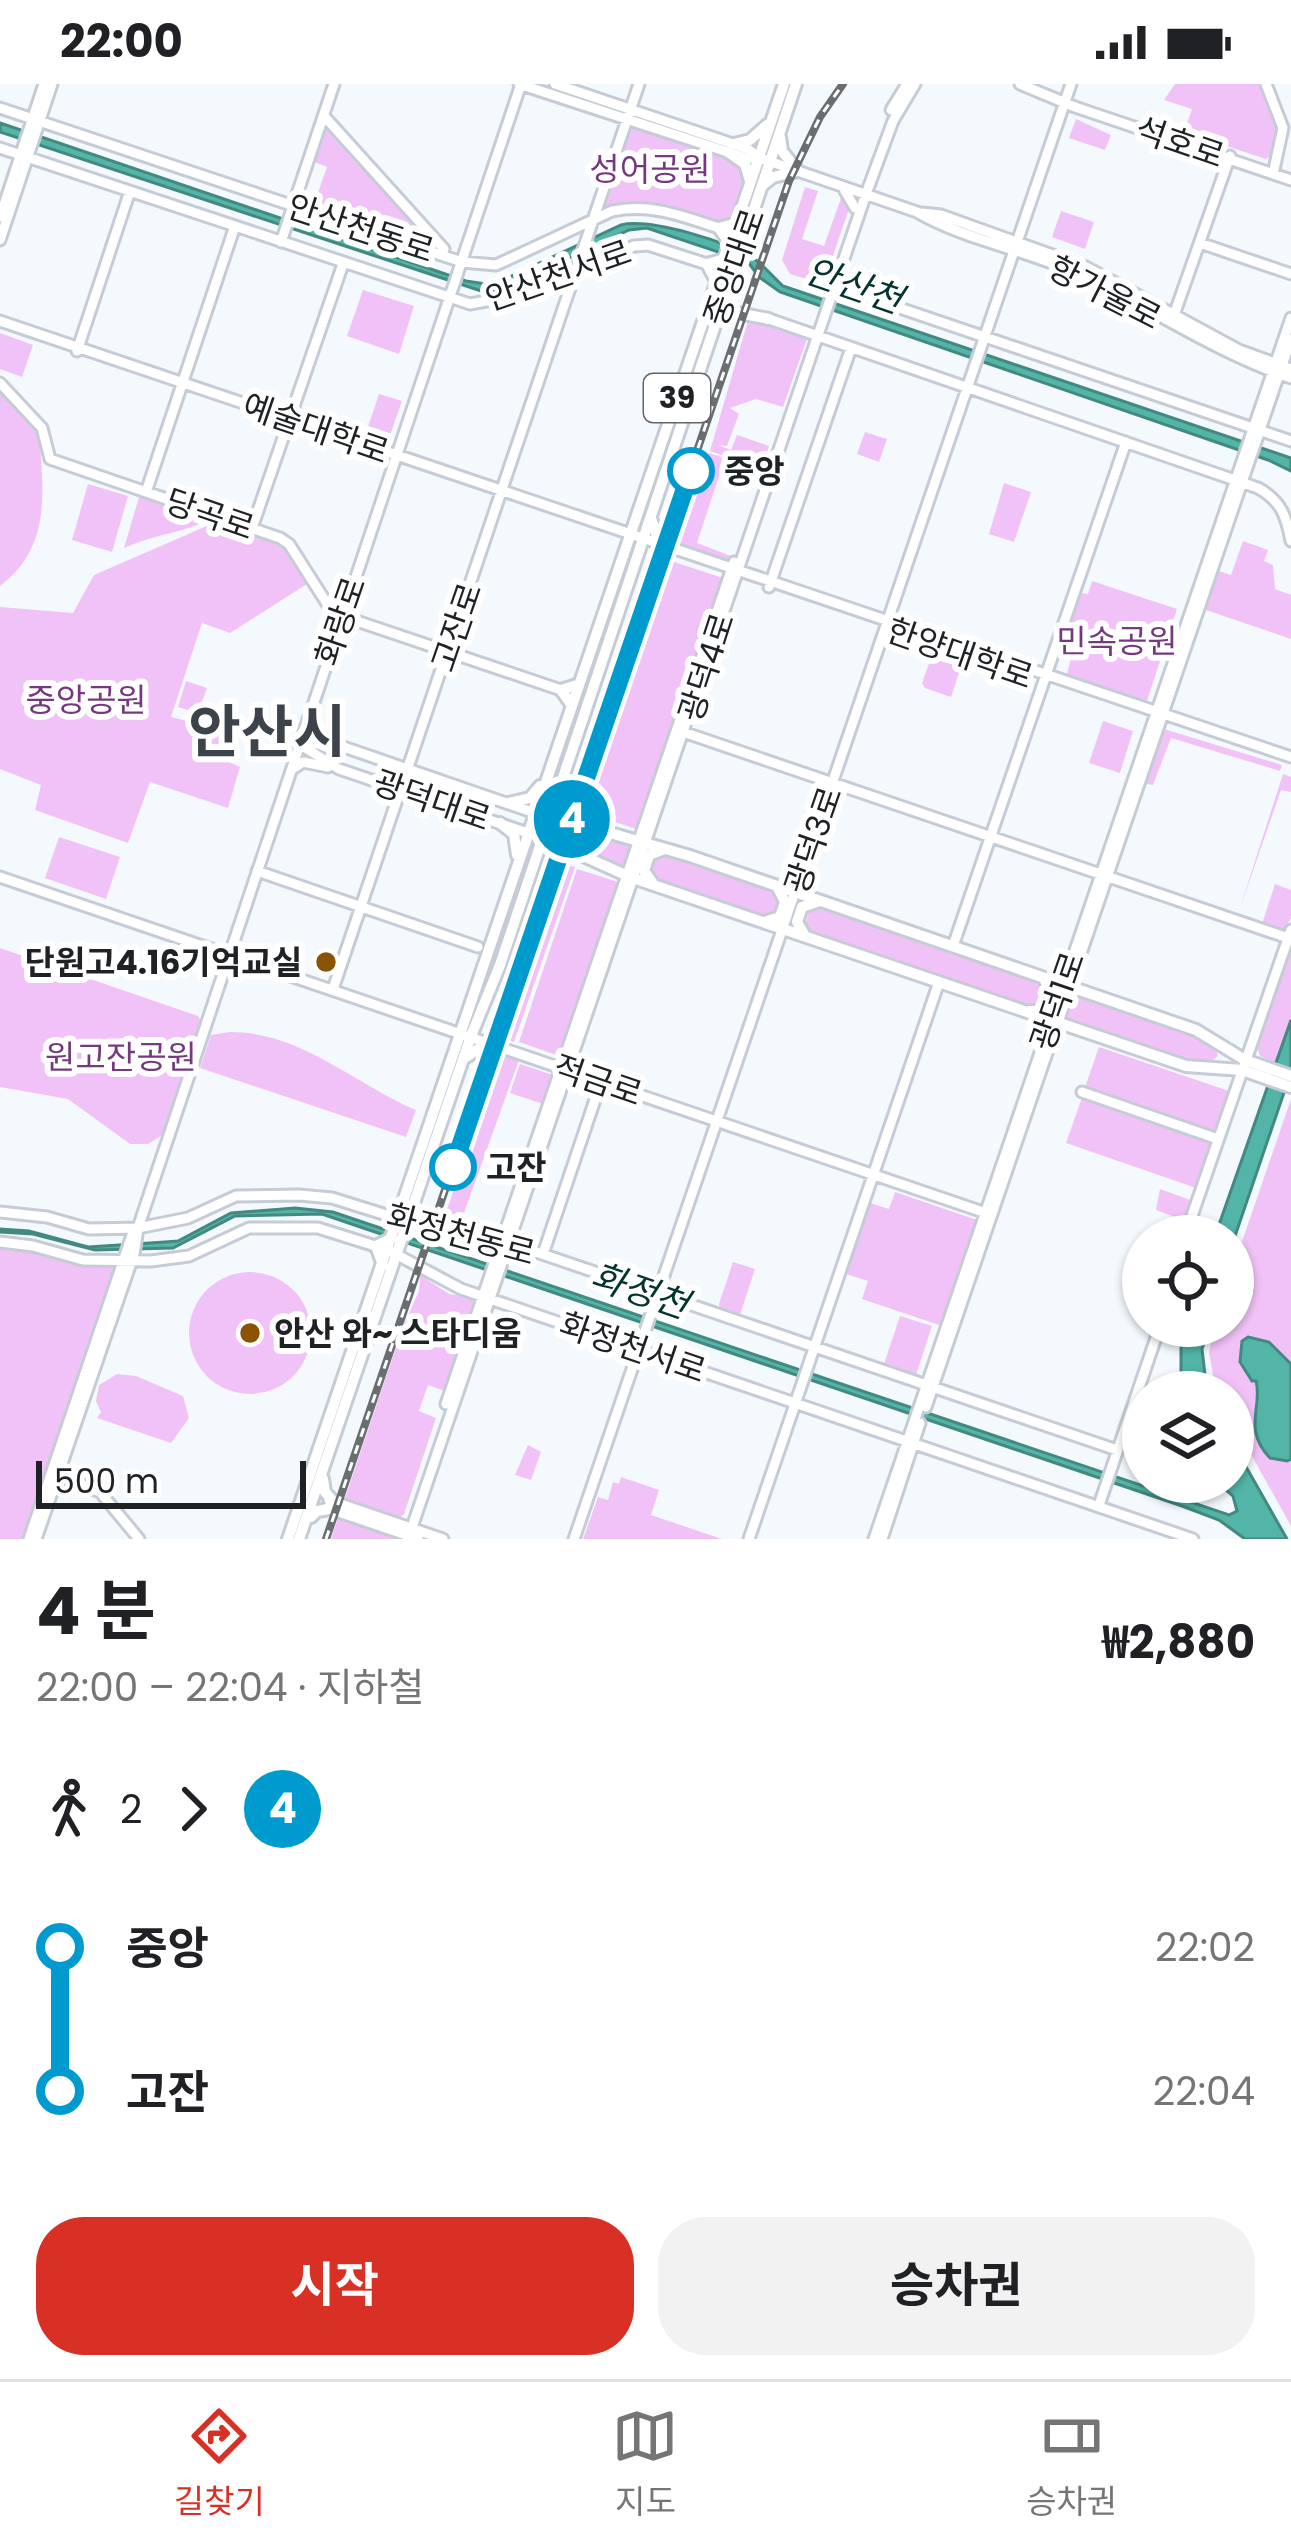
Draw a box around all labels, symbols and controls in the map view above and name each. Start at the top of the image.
text: 22:00 [60,10,183,73]
street label: 석호로 [1129,105,1231,180]
park label: 성어공원 [589,146,711,193]
street label: 안산천동로 [281,183,440,274]
street label: 중앙대로 [692,202,776,332]
street label: 안산천서로 [479,229,638,322]
street label: 항가울로 [1040,244,1170,341]
water label: 안산천 [799,245,913,327]
road number: 39 [644,374,710,422]
street label: 예술대학로 [236,382,395,475]
place label: 중앙 [724,448,785,495]
marker: 중앙 [669,449,713,493]
street label: 당곡로 [159,477,261,552]
street label: 화랑로 [303,570,378,672]
street label: 고잔로 [419,576,494,678]
street label: 광덕4로 [667,607,746,728]
street label: 한양대학로 [880,607,1039,700]
park label: 민속공원 [1056,618,1178,665]
park label: 중앙공원 [25,677,147,724]
district label: 안산시 [188,692,346,772]
street label: 광덕대로 [367,758,497,842]
line badge: 4 [533,780,611,858]
street label: 광덕3로 [773,780,854,900]
text: 4 [558,789,586,848]
place label: 단원고4.16기억교실 [24,939,302,986]
street label: 광덕1로 [1019,945,1096,1057]
marker: 단원고4.16기억교실 [313,949,339,975]
park label: 원고잔공원 [45,1034,197,1081]
street label: 적금로 [547,1043,649,1118]
place label: 고잔 [486,1144,547,1191]
marker: 고잔 [431,1145,475,1189]
street label: 화정천동로 [381,1192,540,1277]
map controls [1122,1215,1254,1503]
button: locate [1122,1215,1254,1347]
water label: 화정천 [585,1250,699,1332]
street label: 화정천서로 [553,1301,712,1394]
place label: 안산 와~ 스타디움 [274,1310,522,1357]
marker: 안산 와~ 스타디움 [237,1320,263,1346]
button: layers [1122,1371,1254,1503]
scale bar [36,1455,306,1508]
text: 500 m [54,1458,159,1505]
text: 4 분 [36,1565,155,1657]
text: ₩2,880 [1102,1611,1255,1674]
text: 22:00 – 22:04 · 지하철 [36,1660,424,1715]
icon: walk [36,1776,102,1842]
icon: forward [160,1776,226,1842]
text: 4 [268,1779,297,1838]
text: 2 [120,1782,142,1837]
text: 중앙 [126,1917,209,1980]
text: 22:02 [1155,1920,1255,1975]
text: 고잔 [126,2061,209,2124]
text: 22:04 [1153,2064,1255,2119]
button: 시작 [36,2217,634,2355]
button: 승차권 [658,2217,1255,2355]
tab: 길찾기 [174,2403,265,2527]
tab: 지도 [612,2403,678,2527]
tab: 승차권 [1026,2403,1117,2527]

